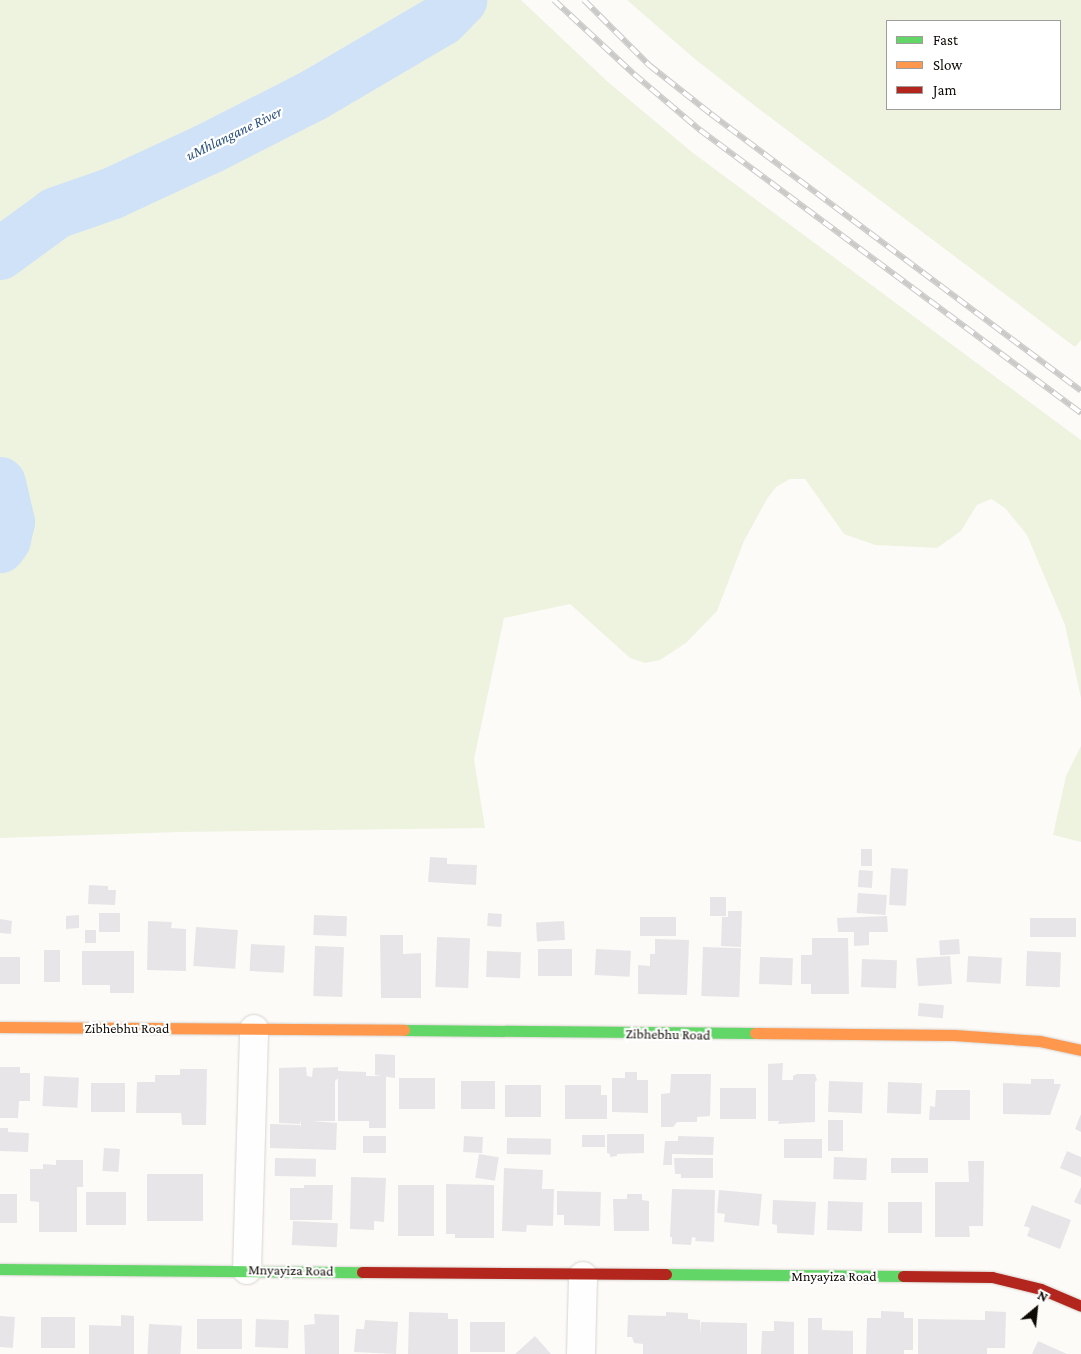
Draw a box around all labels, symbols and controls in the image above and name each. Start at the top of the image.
legend [886,20,1061,110]
text: Fast [933,32,958,48]
text: Slow [933,57,962,73]
text: Jam [933,82,956,98]
water label: uMhlangane River [183,103,285,165]
street label: Zibhebhu Road [85,1020,169,1036]
street label: Zibhebhu Road [625,1025,711,1043]
street label: Mnyayiza Road [248,1261,334,1279]
street label: Mnyayiza Road [791,1268,877,1284]
north arrow [1011,1284,1061,1334]
text: N [1035,1286,1051,1305]

